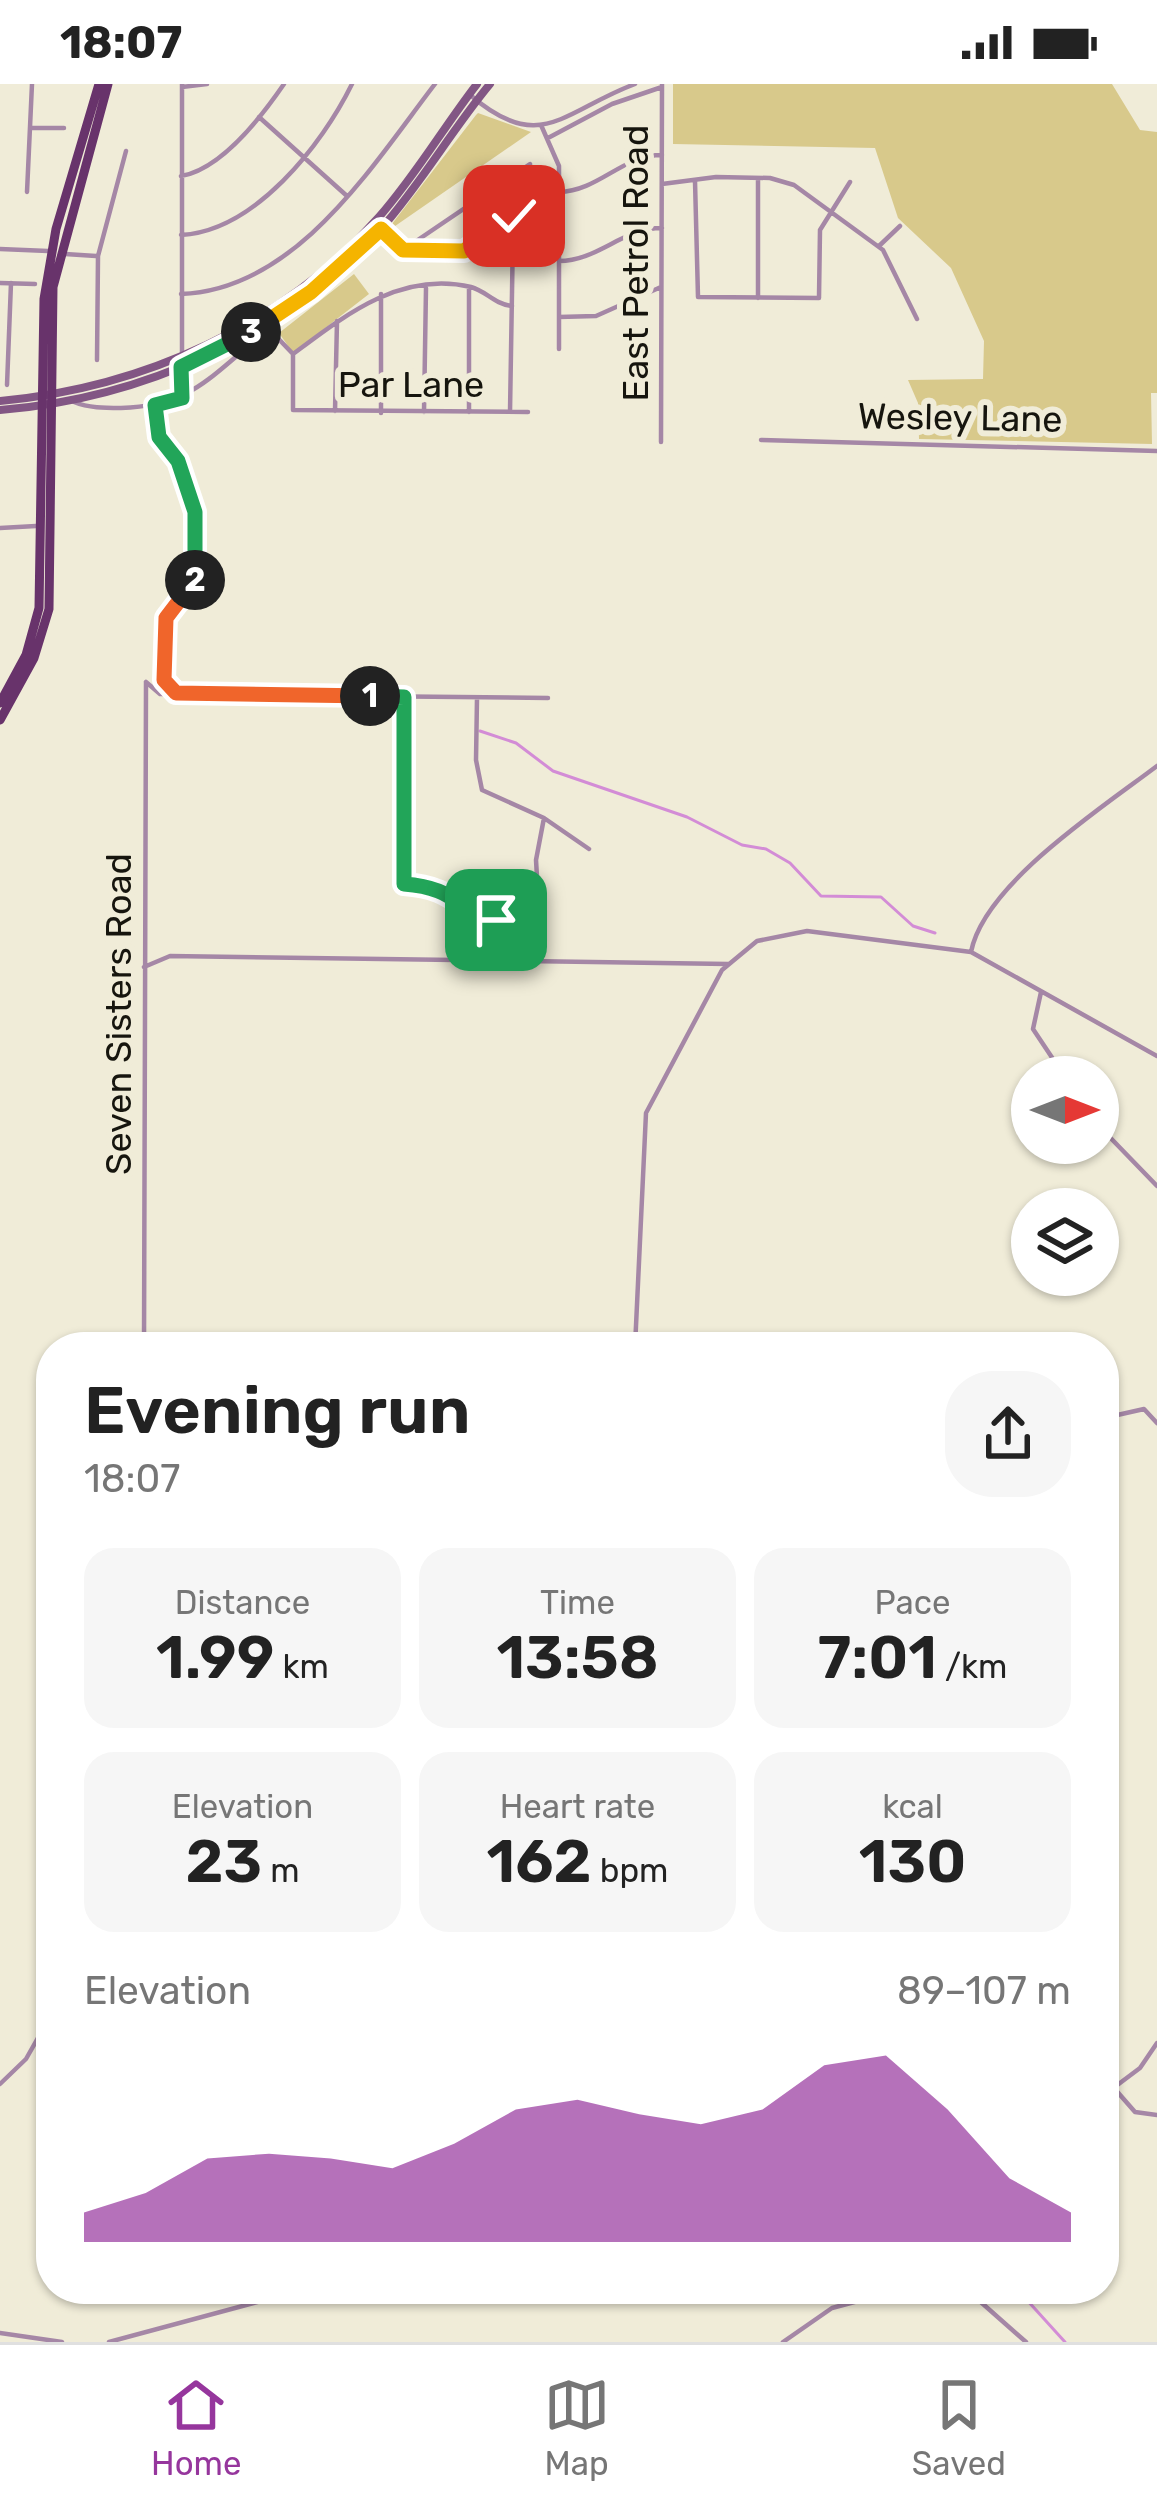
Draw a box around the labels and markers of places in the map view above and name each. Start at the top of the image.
pin [463,165,565,267]
pin: 3 [221,302,281,362]
pin: 2 [165,550,225,610]
pin: 1 [340,666,400,726]
pin [445,869,547,971]

